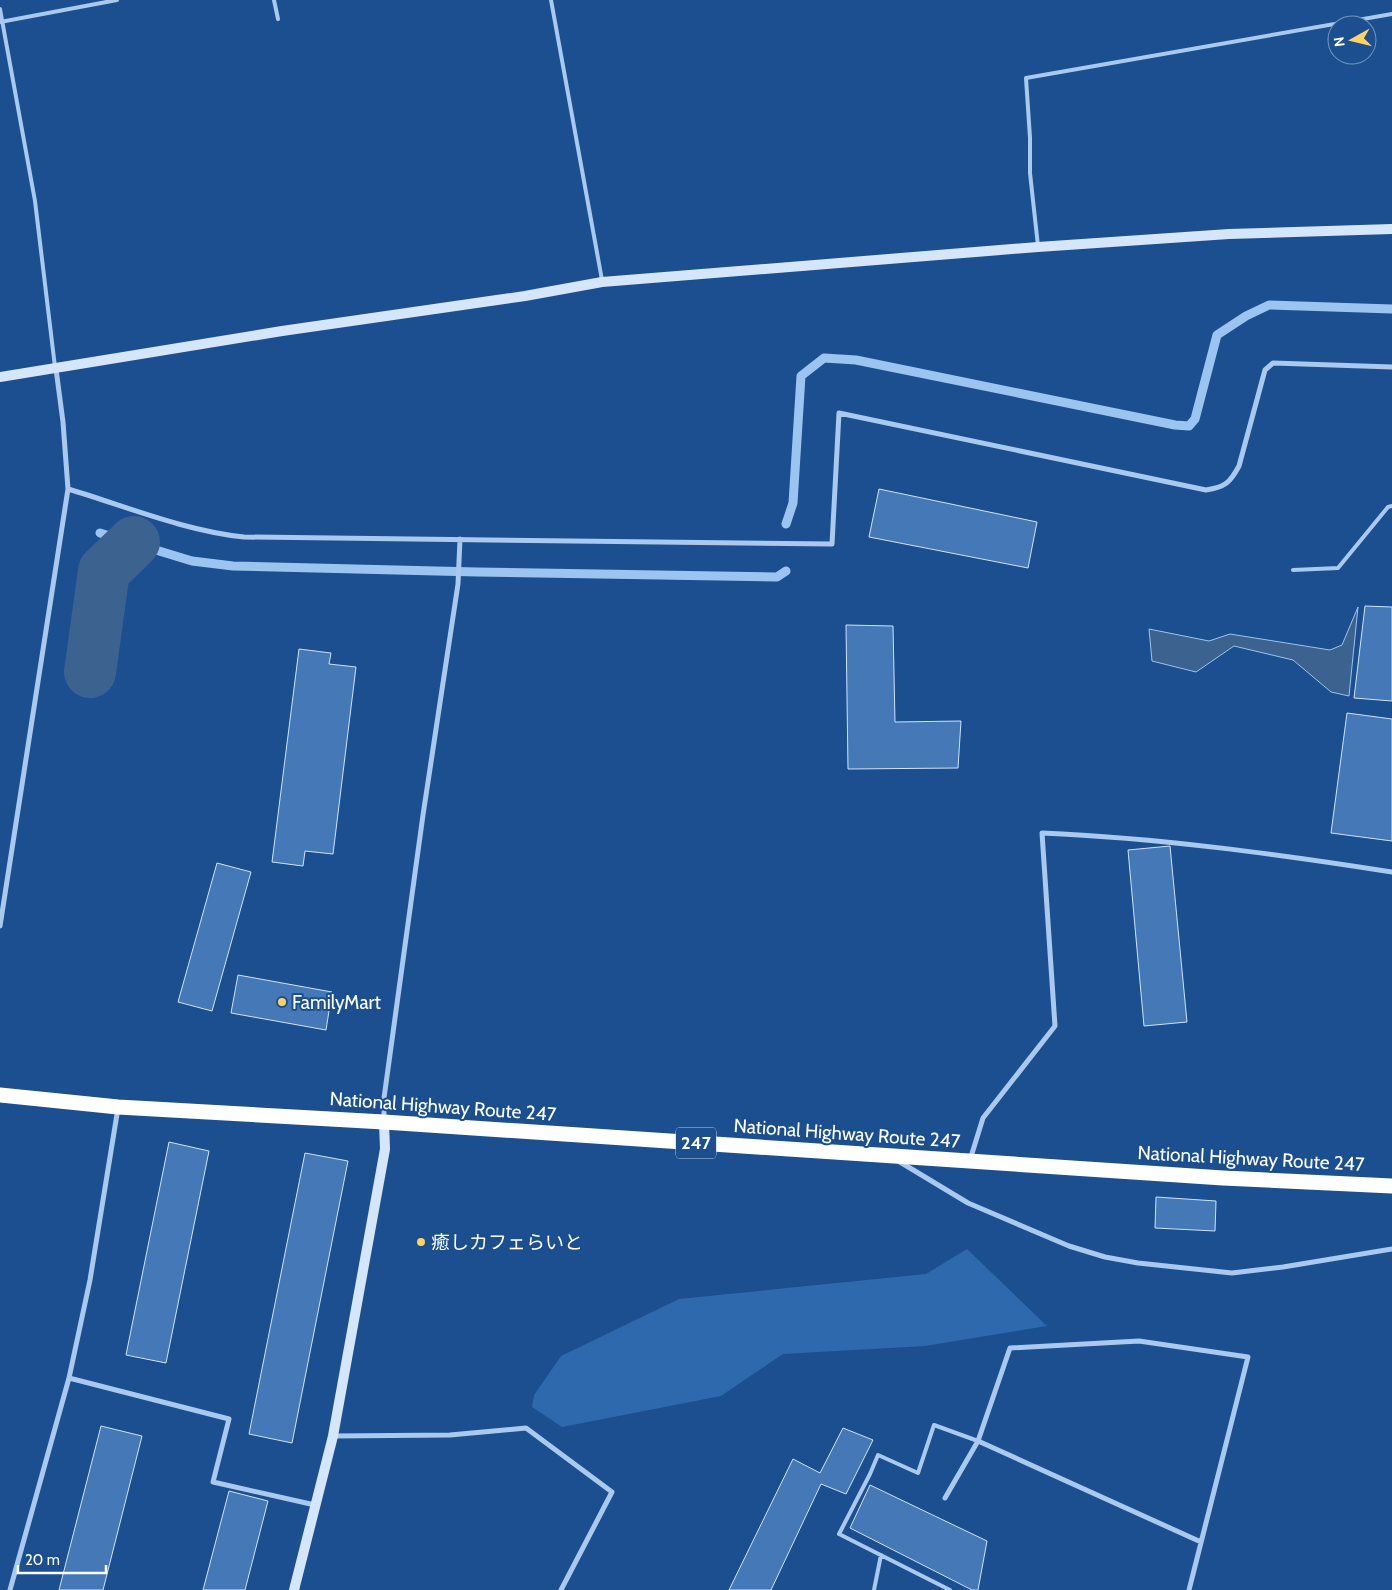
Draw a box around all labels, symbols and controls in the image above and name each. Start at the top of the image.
north arrow [1327,15,1377,65]
text: N [1330,36,1349,48]
place label: FamilyMart [292,991,382,1014]
marker: FamilyMart [276,996,288,1008]
street label: National Highway Route 247 [329,1087,557,1126]
street label: National Highway Route 247 [733,1114,961,1153]
road number: 247 [676,1128,716,1158]
street label: National Highway Route 247 [1137,1141,1365,1176]
place label: 癒しカフェらいと [431,1231,583,1254]
marker: 癒しカフェらいと [415,1236,427,1248]
scale bar [18,1542,105,1574]
text: 20 m [25,1551,60,1569]

